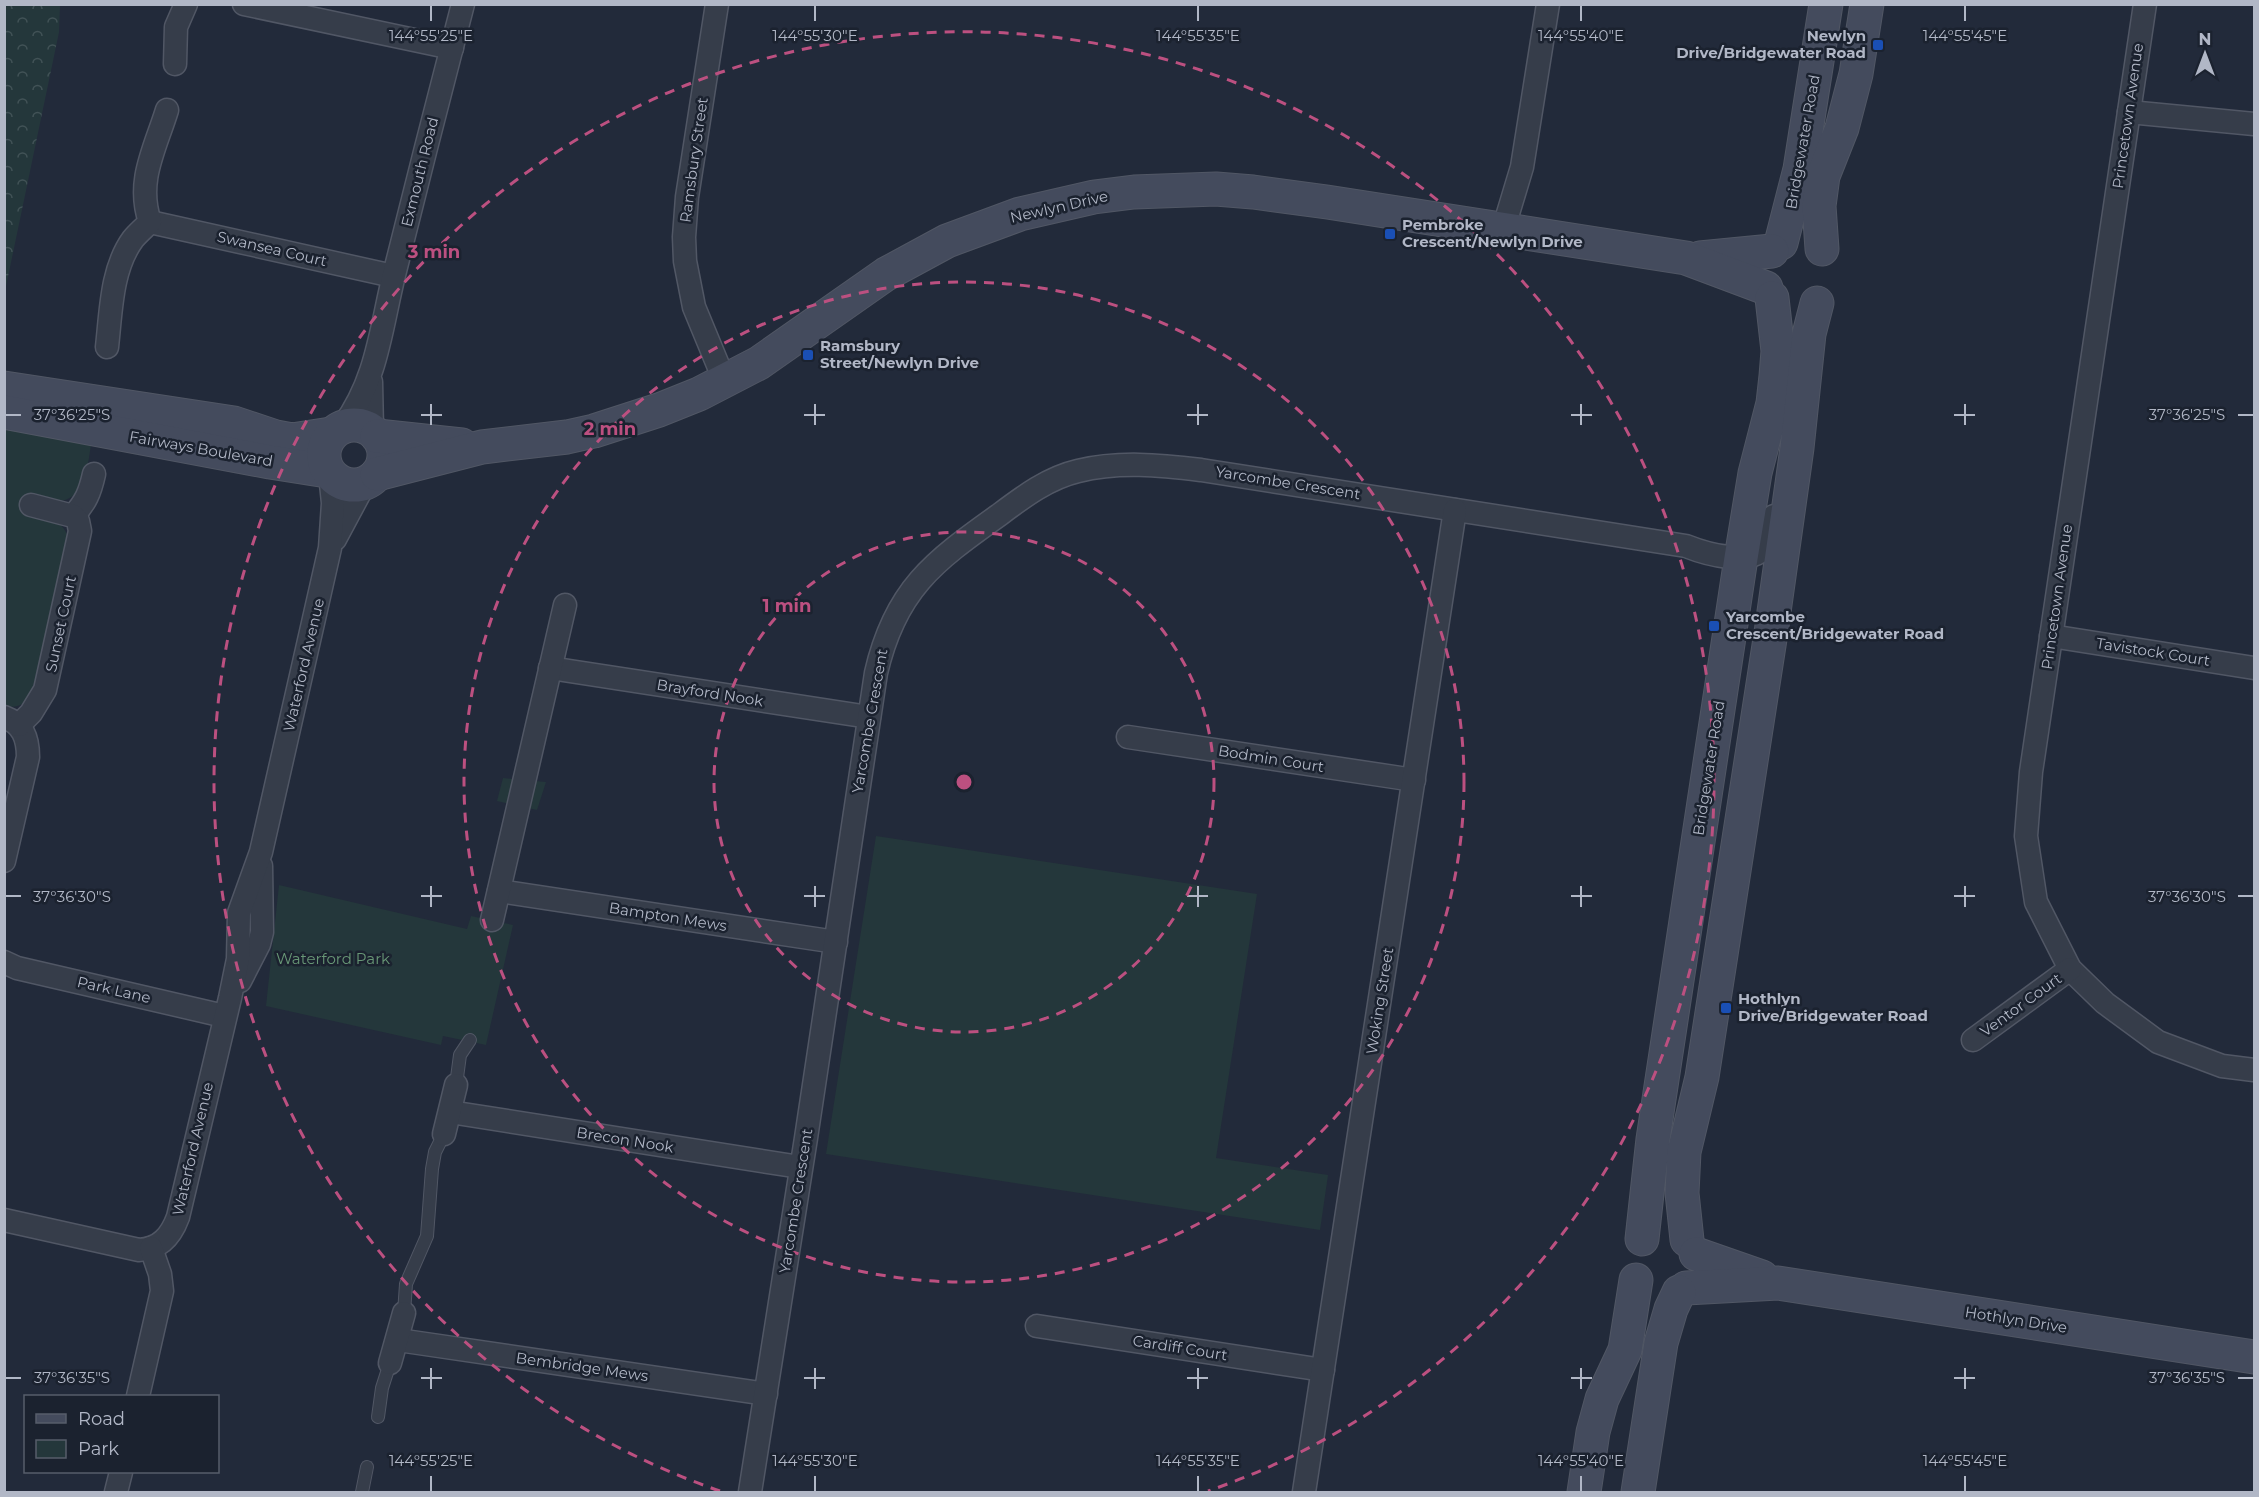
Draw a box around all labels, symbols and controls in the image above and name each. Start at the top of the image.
north arrow [2175,24,2235,84]
text: 144°55'25"E [389,26,473,45]
text: 144°55'30"E [772,26,858,45]
text: 144°55'35"E [1156,26,1240,45]
text: 144°55'40"E [1538,26,1624,45]
place label: Newlyn Drive/Bridgewater Road [1676,26,1866,62]
text: 144°55'45"E [1923,26,2007,45]
text: N [2199,30,2211,49]
marker: Newlyn Drive/Bridgewater Road [1871,38,1885,52]
street label: Princetown Avenue [2108,42,2147,190]
street label: Bridgewater Road [1781,73,1824,211]
street label: Ramsbury Street [675,96,712,224]
street label: Exmouth Road [397,115,442,229]
street label: Newlyn Drive [1008,186,1110,227]
place label: Pembroke Crescent/Newlyn Drive [1402,215,1583,251]
street label: Swansea Court [215,227,329,270]
marker: Pembroke Crescent/Newlyn Drive [1383,227,1397,241]
text: 3 min [407,241,460,263]
place label: Ramsbury Street/Newlyn Drive [820,336,979,372]
marker: Ramsbury Street/Newlyn Drive [801,348,815,362]
text: 37°36'25"S [34,405,110,424]
text: 37°36'25"S [2149,405,2225,424]
text: 2 min [584,418,636,440]
street label: Fairways Boulevard [128,427,274,470]
street label: Yarcombe Crescent [1214,462,1362,503]
street label: Princetown Avenue [2037,523,2076,671]
street label: Sunset Court [41,574,80,674]
text: 1 min [763,595,811,617]
street label: Waterford Avenue [279,596,328,734]
place label: Yarcombe Crescent/Bridgewater Road [1725,607,1944,643]
marker: Yarcombe Crescent/Bridgewater Road [1707,619,1721,633]
street label: Tavistock Court [2095,633,2211,670]
street label: Yarcombe Crescent [847,647,892,795]
street label: Brayford Nook [655,675,765,710]
street label: Bridgewater Road [1688,699,1729,837]
street label: Bodmin Court [1217,741,1325,776]
centre of rings [954,772,974,792]
text: 37°36'30"S [33,887,111,906]
text: 37°36'30"S [2148,887,2226,906]
street label: Bampton Mews [608,898,728,935]
street label: Woking Street [1362,946,1397,1056]
park label: Waterford Park [276,949,390,968]
street label: Ventor Court [1976,969,2065,1041]
street label: Park Lane [75,972,153,1007]
place label: Hothlyn Drive/Bridgewater Road [1738,989,1928,1025]
marker: Hothlyn Drive/Bridgewater Road [1719,1001,1733,1015]
street label: Waterford Avenue [168,1080,217,1218]
street label: Brecon Nook [575,1122,675,1157]
street label: Yarcombe Crescent [775,1127,816,1275]
street label: Hothlyn Drive [1964,1302,2069,1337]
street label: Cardiff Court [1131,1331,1229,1364]
street label: Bembridge Mews [515,1348,649,1385]
text: 37°36'35"S [34,1368,110,1387]
text: 37°36'35"S [2149,1368,2225,1387]
legend [24,1395,219,1473]
text: Road [78,1408,125,1430]
text: Park [78,1438,119,1460]
text: 144°55'25"E [389,1451,473,1470]
text: 144°55'30"E [772,1451,858,1470]
text: 144°55'35"E [1156,1451,1240,1470]
text: 144°55'40"E [1538,1451,1624,1470]
text: 144°55'45"E [1923,1451,2007,1470]

